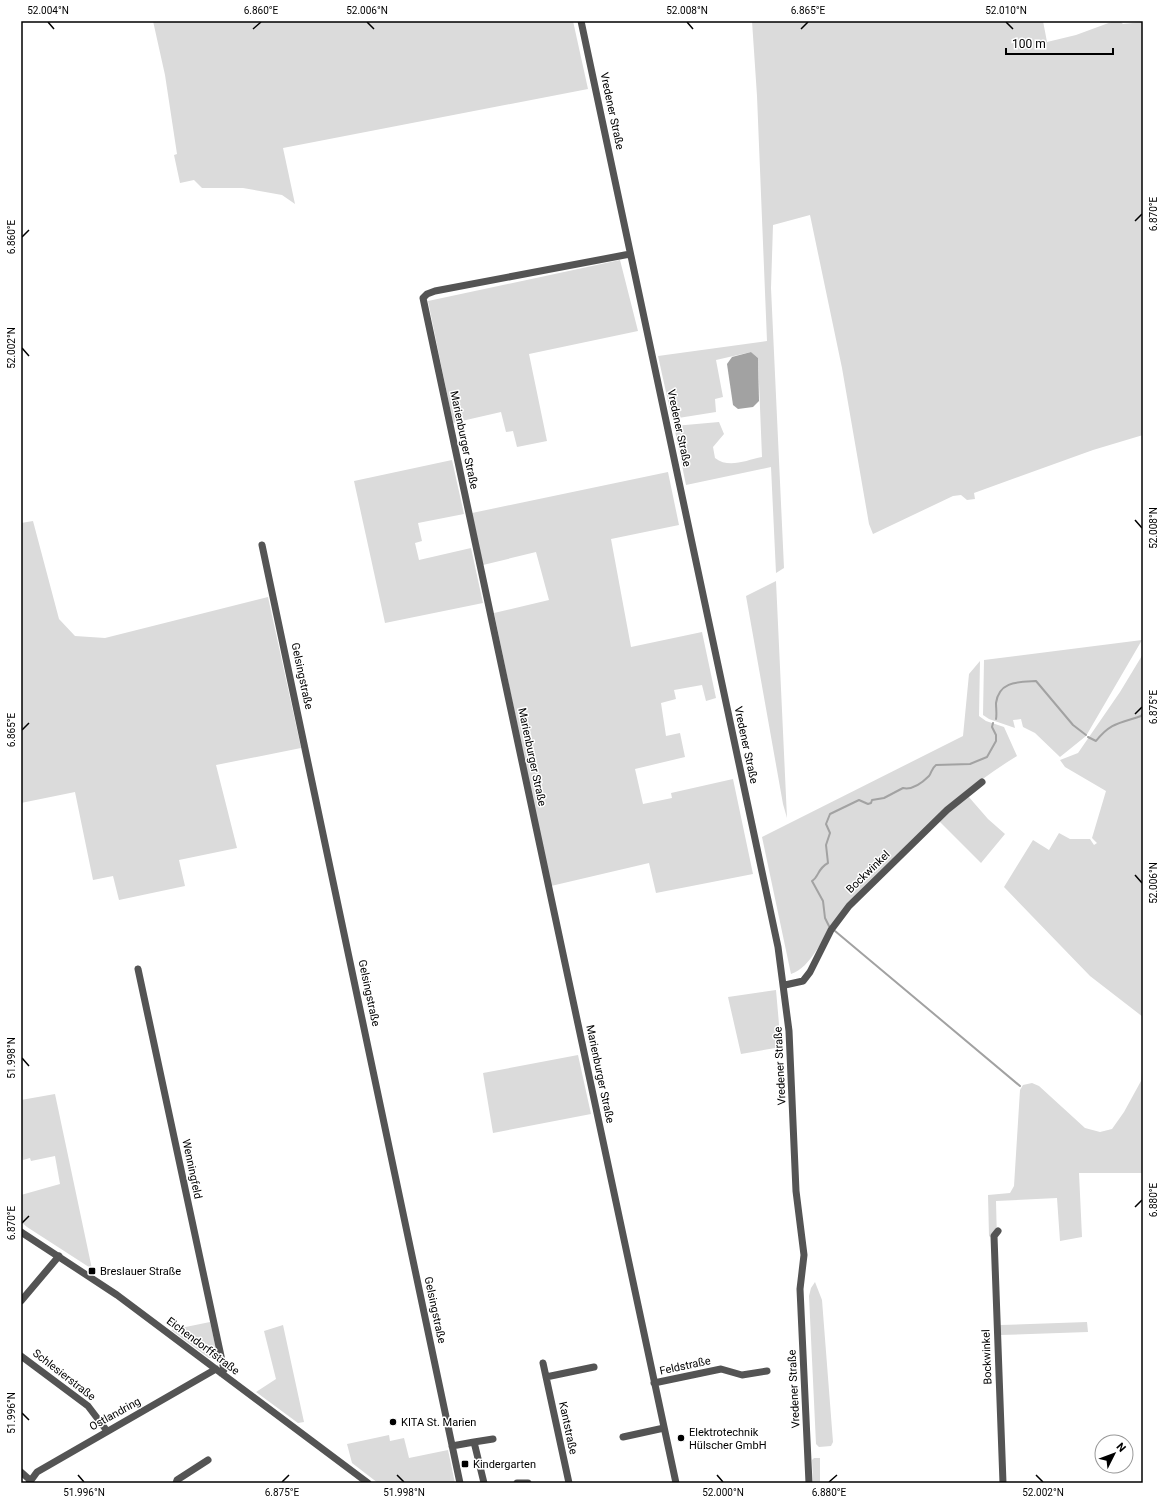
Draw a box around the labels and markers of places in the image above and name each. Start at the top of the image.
place label: Breslauer Straße [100,1265,181,1278]
marker: Breslauer Straße [87,1266,97,1276]
place label: KITA St. Marien [401,1416,476,1429]
marker: KITA St. Marien [388,1417,398,1427]
place label: Elektrotechnik Hülscher GmbH [689,1426,767,1452]
marker: Elektrotechnik Hülscher GmbH [676,1433,686,1443]
place label: Kindergarten [473,1458,536,1471]
marker: Kindergarten [460,1459,470,1469]

